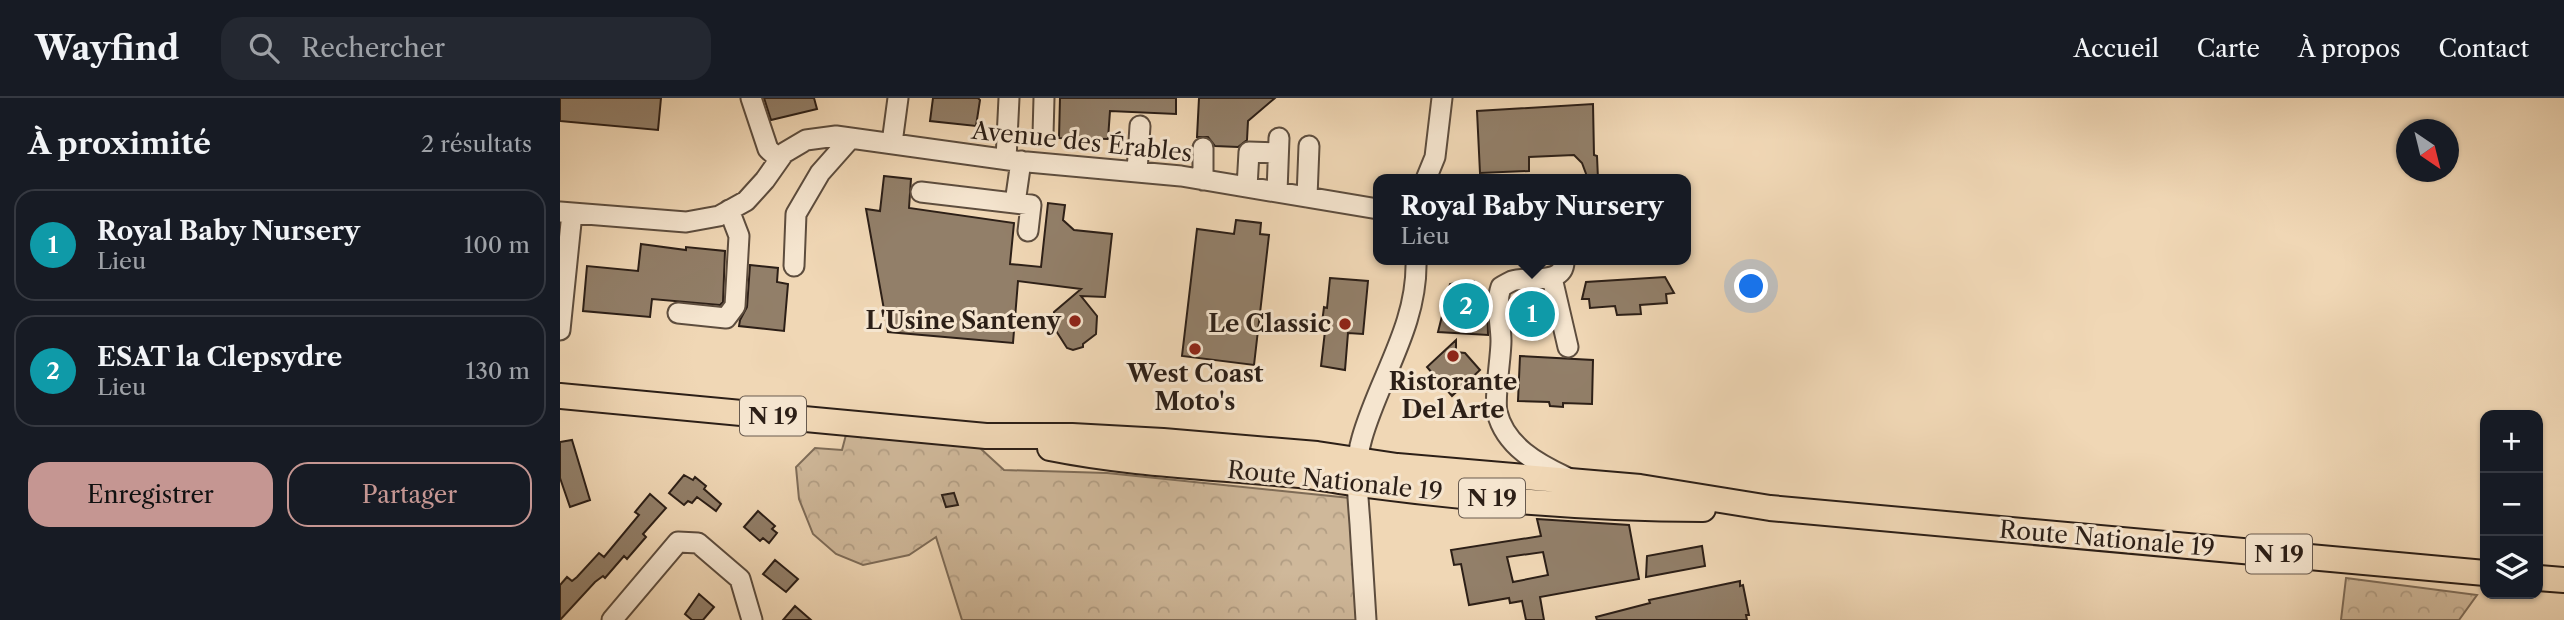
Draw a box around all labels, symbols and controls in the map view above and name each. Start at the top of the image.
search box [221,17,711,80]
text: Wayfind [35,28,179,69]
icon: search [245,29,283,67]
text: Rechercher [301,32,445,64]
text: Accueil [2074,34,2159,63]
text: Carte [2197,34,2260,63]
text: À propos [2298,34,2401,63]
text: Contact [2439,34,2529,63]
street label: Avenue des Érables [969,115,1194,167]
north arrow [2396,119,2459,182]
text: À proximité [28,125,211,162]
text: 2 résultats [421,130,532,158]
popup [1373,174,1691,265]
text: Royal Baby Nursery [1401,190,1663,222]
text: Royal Baby Nursery [97,215,360,247]
text: Lieu [1401,222,1450,250]
text: 1 [48,231,58,259]
text: 100 m [464,231,530,259]
text: Lieu [97,247,146,275]
your location [1734,269,1768,303]
pin: 2 [1443,280,1489,332]
pin: 1 [1509,288,1555,340]
place label: L'Usine Santeny [866,306,1062,335]
place label: Le Classic [1208,309,1331,338]
marker: L'Usine Santeny [1067,313,1083,329]
marker: Le Classic [1337,316,1353,332]
text: ESAT la Clepsydre [97,341,342,373]
marker: West Coast Moto's [1187,341,1203,357]
marker: Ristorante Del Arte [1445,348,1461,364]
text: 2 [46,357,60,385]
text: 130 m [466,357,530,385]
place label: West Coast Moto's [1126,359,1264,416]
place label: Ristorante Del Arte [1389,367,1517,424]
text: Lieu [97,373,146,401]
road number: N 19 [740,396,806,436]
map controls [2480,410,2543,599]
button: + [2480,410,2543,473]
street label: Route Nationale 19 [1226,455,1444,506]
button: Enregistrer [28,462,273,527]
button: Partager [287,462,532,527]
button: − [2480,473,2543,536]
road number: N 19 [1459,478,1525,518]
street label: Route Nationale 19 [1998,515,2216,562]
road number: N 19 [2246,534,2312,574]
button: layers [2480,536,2543,599]

